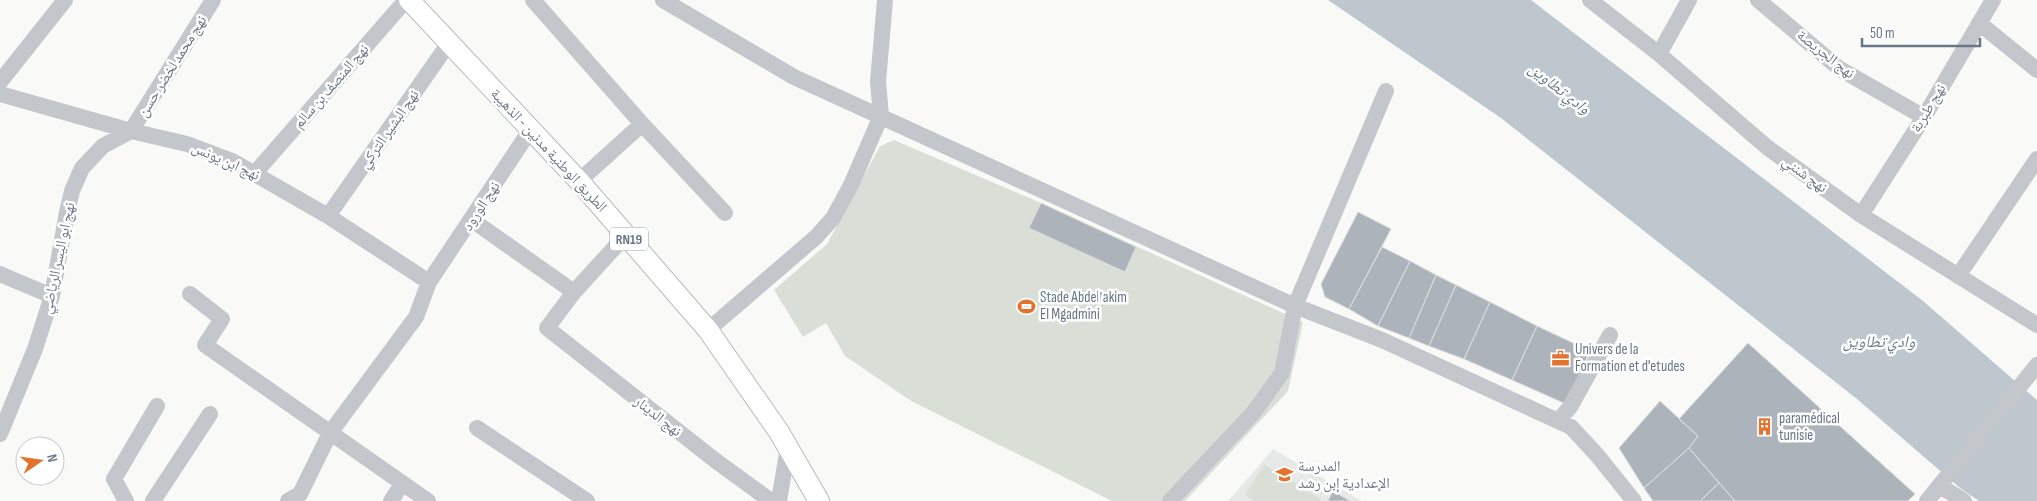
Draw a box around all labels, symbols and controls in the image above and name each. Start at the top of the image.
street label: نهج محمد لخضر حسن [134,12,211,121]
scale bar [1862,15,1980,47]
text: 50 m [1870,24,1895,43]
street label: نهج الجريصة [1793,26,1859,83]
street label: نهج المنصف بن سالم [289,40,373,133]
water label: وادي تطاوين [1523,59,1594,121]
street label: نهج طبربة [1907,80,1950,136]
street label: الطريق الوطنية مدنين - الذهيبة [486,84,611,216]
street label: نهج البشير التركي [355,86,425,173]
street label: نهج ابن يونس [189,138,263,185]
street label: نهج شنني [1777,152,1831,199]
street label: نهج الورود [458,178,504,235]
street label: نهج ابو اليسر الرياضي [37,201,81,316]
road number: RN19 [610,228,648,250]
place label: Stade Abdelاakim El Mgadmini [1040,288,1127,324]
sports icon: Stade Abdelاakim El Mgadmini [1016,296,1036,316]
water label: وادي تطاوين [1843,333,1916,354]
place label: Univers de la Formation et d'etudes [1575,340,1685,376]
office icon: Univers de la Formation et d'etudes [1551,348,1571,368]
street label: نهج الدينار [629,391,685,441]
place label: paramédical tunisie [1779,409,1840,445]
building icon: paramédical tunisie [1755,417,1775,437]
north arrow [15,436,65,486]
text: N [43,453,61,464]
place label: المدرسة الإعدادية إبن رشد [1298,457,1390,493]
school or university icon: المدرسة الإعدادية إبن رشد [1274,465,1294,485]

